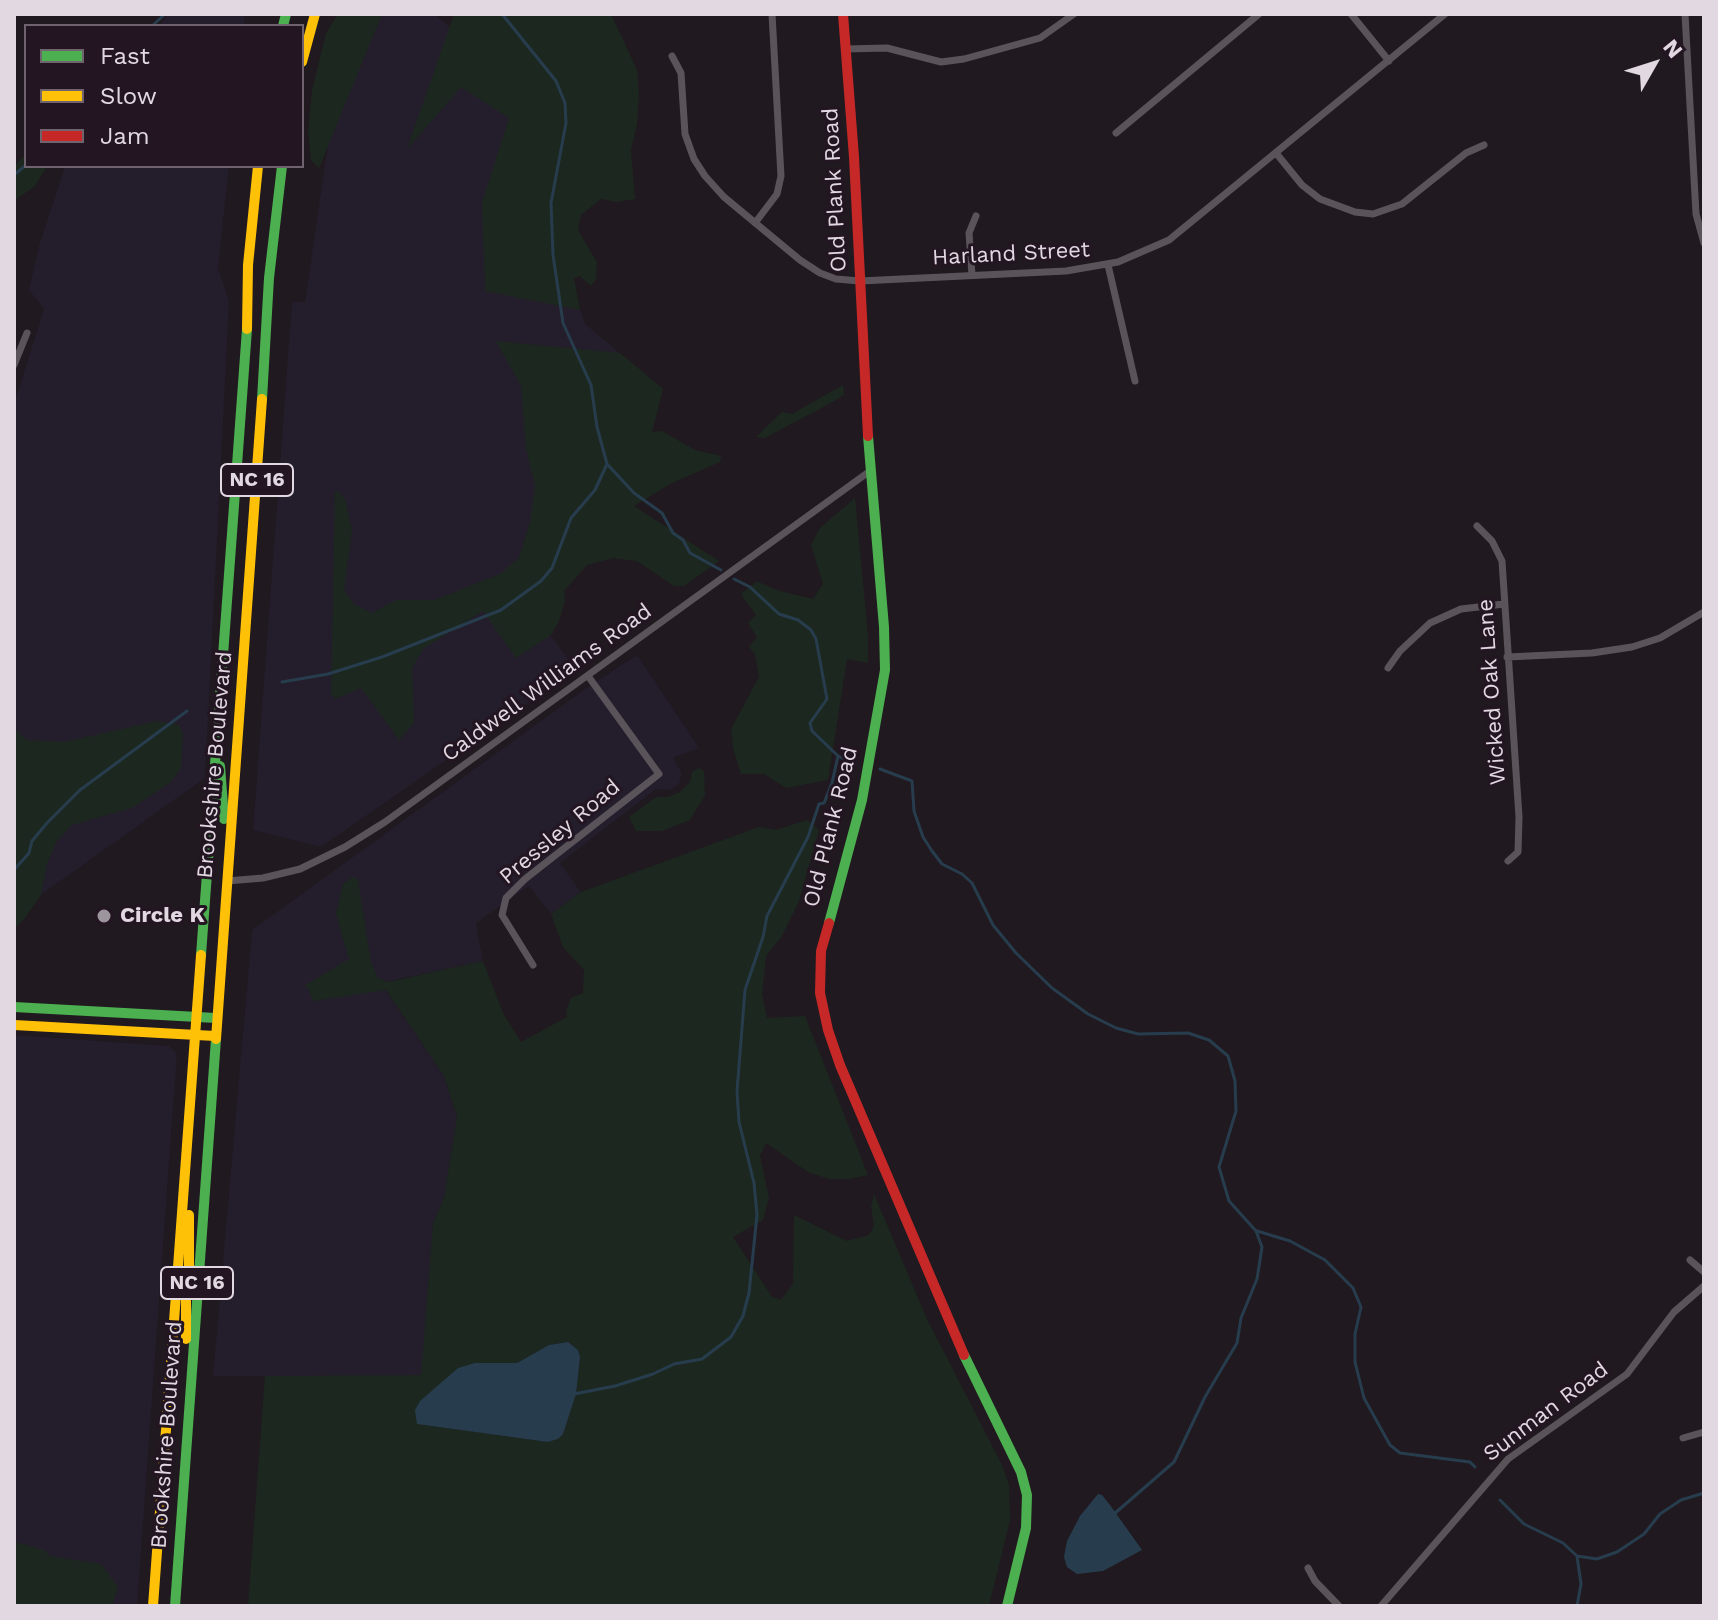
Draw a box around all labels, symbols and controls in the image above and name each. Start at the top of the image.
legend [24,24,304,168]
north arrow [1614,24,1694,104]
text: N [1658,34,1688,63]
text: Fast [100,42,150,70]
text: Slow [100,82,157,110]
street label: Old Plank Road [818,107,852,273]
text: Jam [100,122,150,150]
street label: Harland Street [932,237,1090,271]
road number: NC 16 [221,464,293,496]
street label: Caldwell Williams Road [437,598,657,768]
street label: Wicked Oak Lane [1472,598,1512,786]
street label: Brookshire Boulevard [192,650,238,880]
street label: Old Plank Road [798,744,864,910]
street label: Pressley Road [494,774,626,890]
place label: Circle K [120,903,205,929]
marker: Circle K [95,907,113,925]
road number: NC 16 [161,1267,233,1299]
street label: Brookshire Boulevard [146,1320,188,1550]
street label: Sunman Road [1478,1356,1614,1468]

